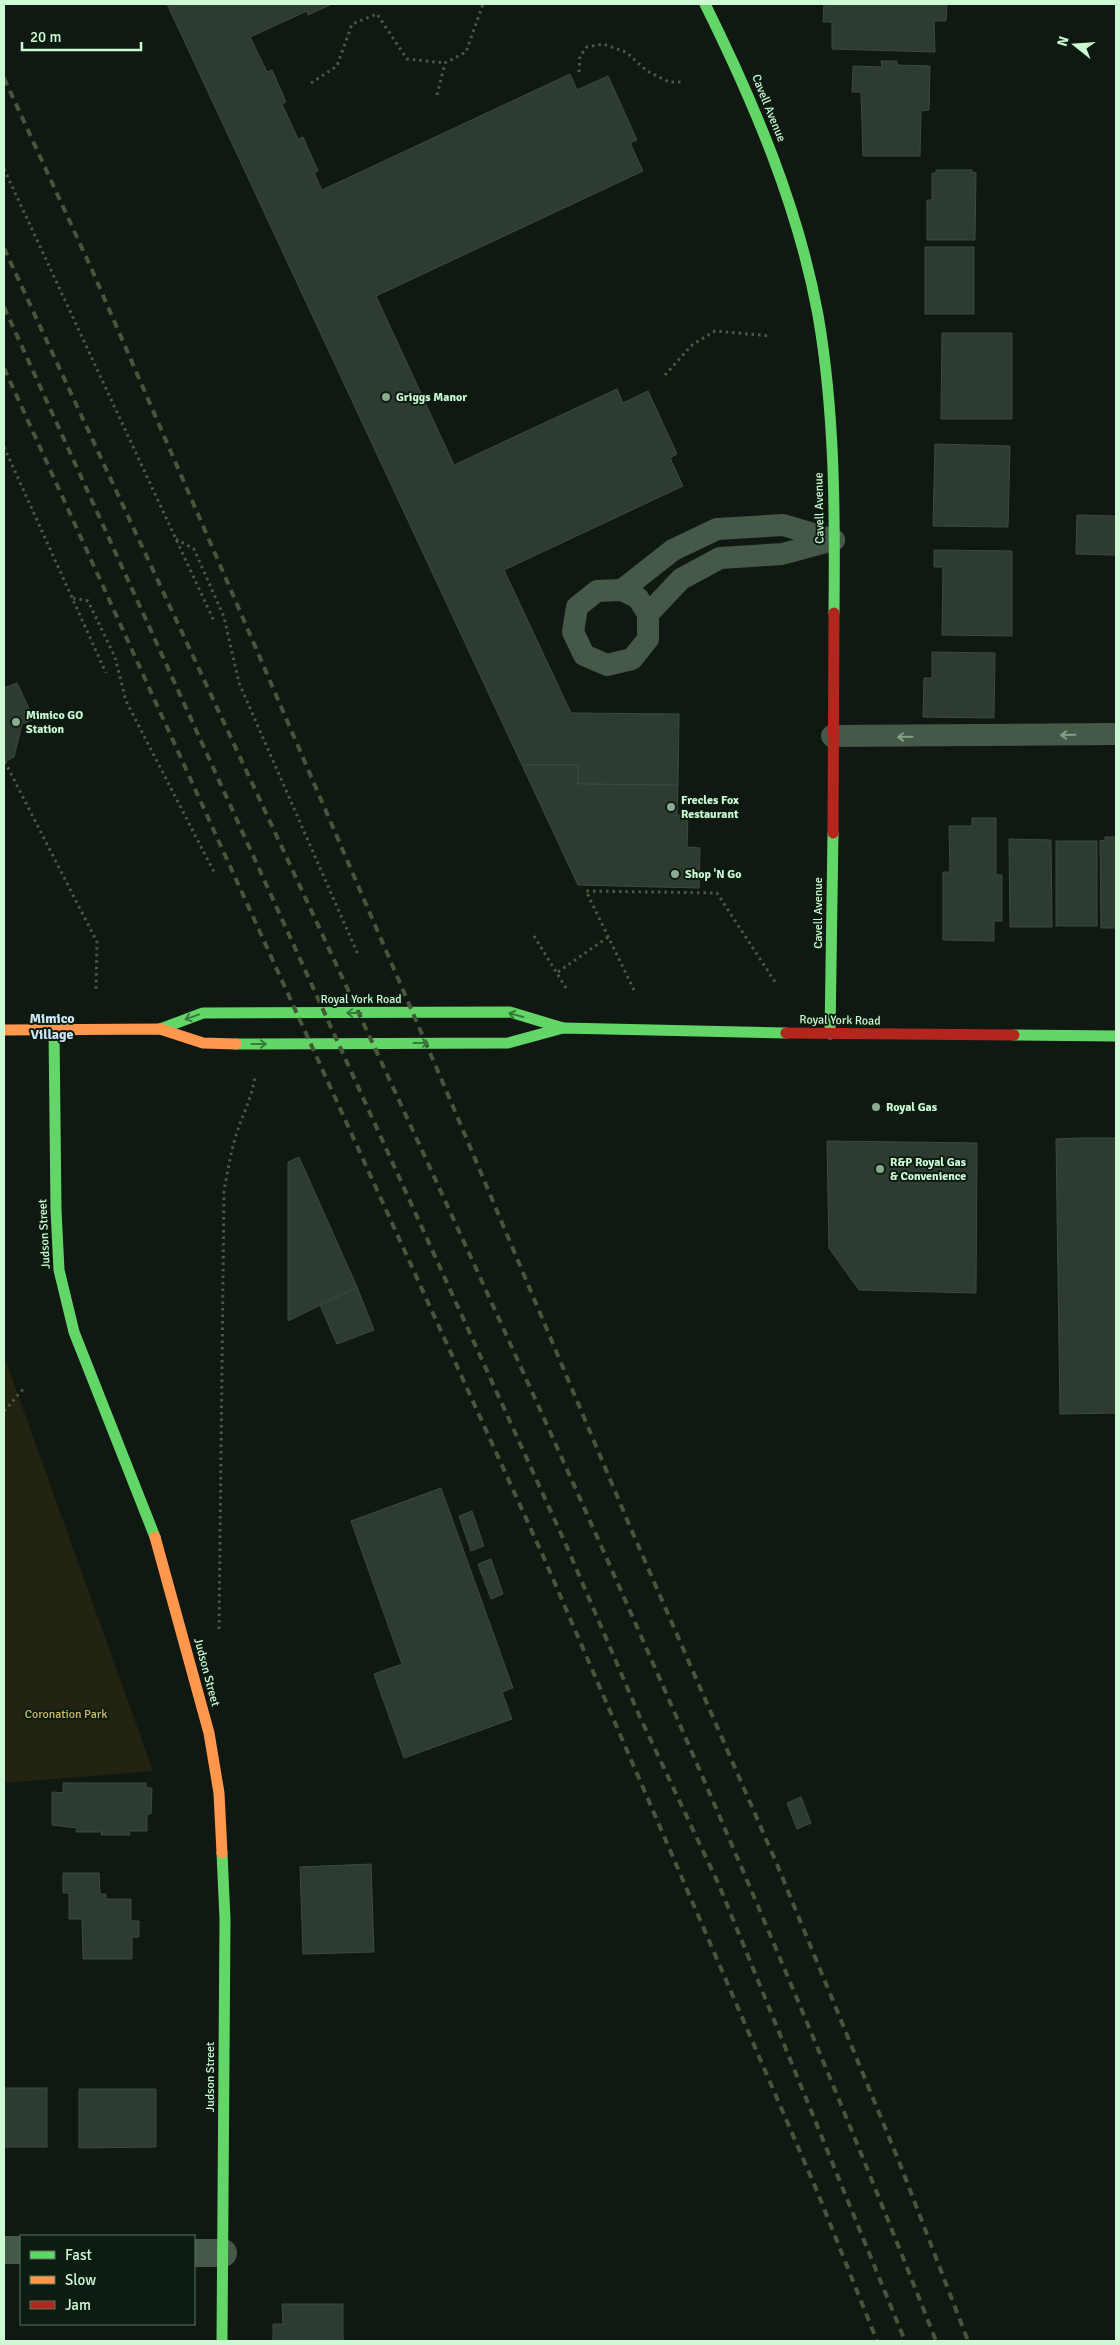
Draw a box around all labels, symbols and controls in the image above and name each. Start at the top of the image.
scale bar [22,20,141,52]
north arrow [1050,20,1100,70]
text: 20 m [30,28,61,46]
text: N [1053,34,1073,48]
street label: Cavell Avenue [748,72,789,144]
place label: Griggs Manor [396,390,467,405]
marker: Griggs Manor [380,391,392,403]
street label: Cavell Avenue [811,472,828,544]
place label: Mimico GO Station [26,708,83,737]
marker: Mimico GO Station [10,716,22,728]
one-way arrow [1060,730,1076,740]
one-way arrow [897,732,914,742]
place label: Frecles Fox Restaurant [681,793,739,822]
marker: Frecles Fox Restaurant [665,801,677,813]
place label: Shop 'N Go [685,867,741,882]
marker: Shop 'N Go [669,868,681,880]
street label: Cavell Avenue [811,877,826,949]
street label: Royal York Road [320,992,402,1007]
one-way arrow [346,1008,362,1018]
one-way arrow [508,1009,524,1019]
district label: Mimico Village [29,1010,75,1043]
street label: Royal York Road [799,1012,881,1029]
one-way arrow [185,1013,200,1022]
one-way arrow [413,1038,429,1048]
one-way arrow [250,1039,267,1049]
place label: Royal Gas [886,1100,938,1115]
marker: Royal Gas [870,1101,882,1113]
place label: R&P Royal Gas & Convenience [890,1155,967,1184]
marker: R&P Royal Gas & Convenience [874,1163,886,1175]
street label: Judson Street [35,1199,54,1269]
street label: Judson Street [190,1636,223,1708]
park label: Coronation Park [25,1707,107,1722]
street label: Judson Street [203,2042,218,2112]
legend [20,2235,195,2325]
text: Fast [65,2246,92,2264]
text: Slow [65,2271,96,2289]
text: Jam [65,2296,91,2314]

